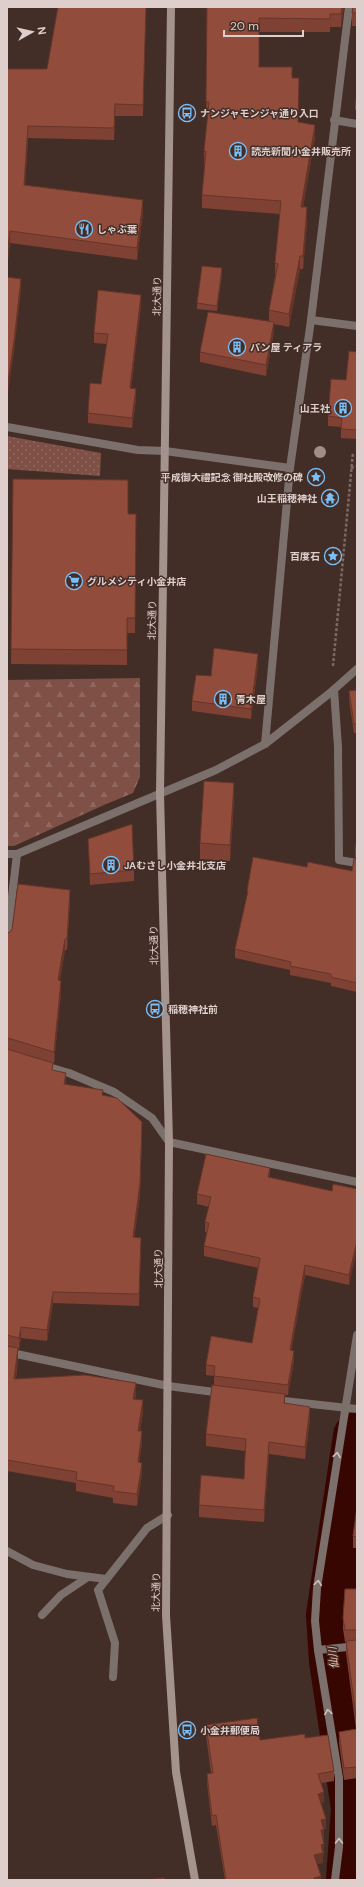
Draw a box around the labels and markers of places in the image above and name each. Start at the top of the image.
bus stop icon: ナンジャモンジャ通り入口 [177,103,197,123]
place label: ナンジャモンジャ通り入口 [200,107,319,120]
building icon: 読売新聞小金井販売所 [228,141,248,161]
place label: 読売新聞小金井販売所 [251,145,351,158]
restaurant icon: しゃぶ葉 [74,219,94,239]
place label: しゃぶ葉 [97,223,137,236]
building icon: パン屋 ティアラ [227,337,247,357]
place label: パン屋 ティアラ [250,341,322,354]
building icon: 山王社 [333,398,353,418]
place label: 山王社 [300,402,331,415]
place icon: 平成御大禮記念 御社殿改修の碑 [306,467,326,487]
place label: 平成御大禮記念 御社殿改修の碑 [161,471,303,484]
temple icon: 山王稲穂神社 [320,488,340,508]
place label: 山王稲穂神社 [257,492,318,505]
place icon: 百度石 [323,546,343,566]
place label: 百度石 [290,550,320,563]
supermarket icon: グルメシティ小金井店 [64,571,84,591]
place label: グルメシティ小金井店 [87,575,186,588]
building icon: 青木屋 [213,689,233,709]
place label: 青木屋 [236,693,266,706]
building icon: JAむさし小金井北支店 [101,855,121,875]
place label: JAむさし小金井北支店 [124,859,226,872]
bus stop icon: 稲穂神社前 [145,999,165,1019]
place label: 稲穂神社前 [168,1003,218,1016]
bus stop icon: 小金井郵便局 [177,1720,197,1740]
place label: 小金井郵便局 [200,1724,260,1737]

